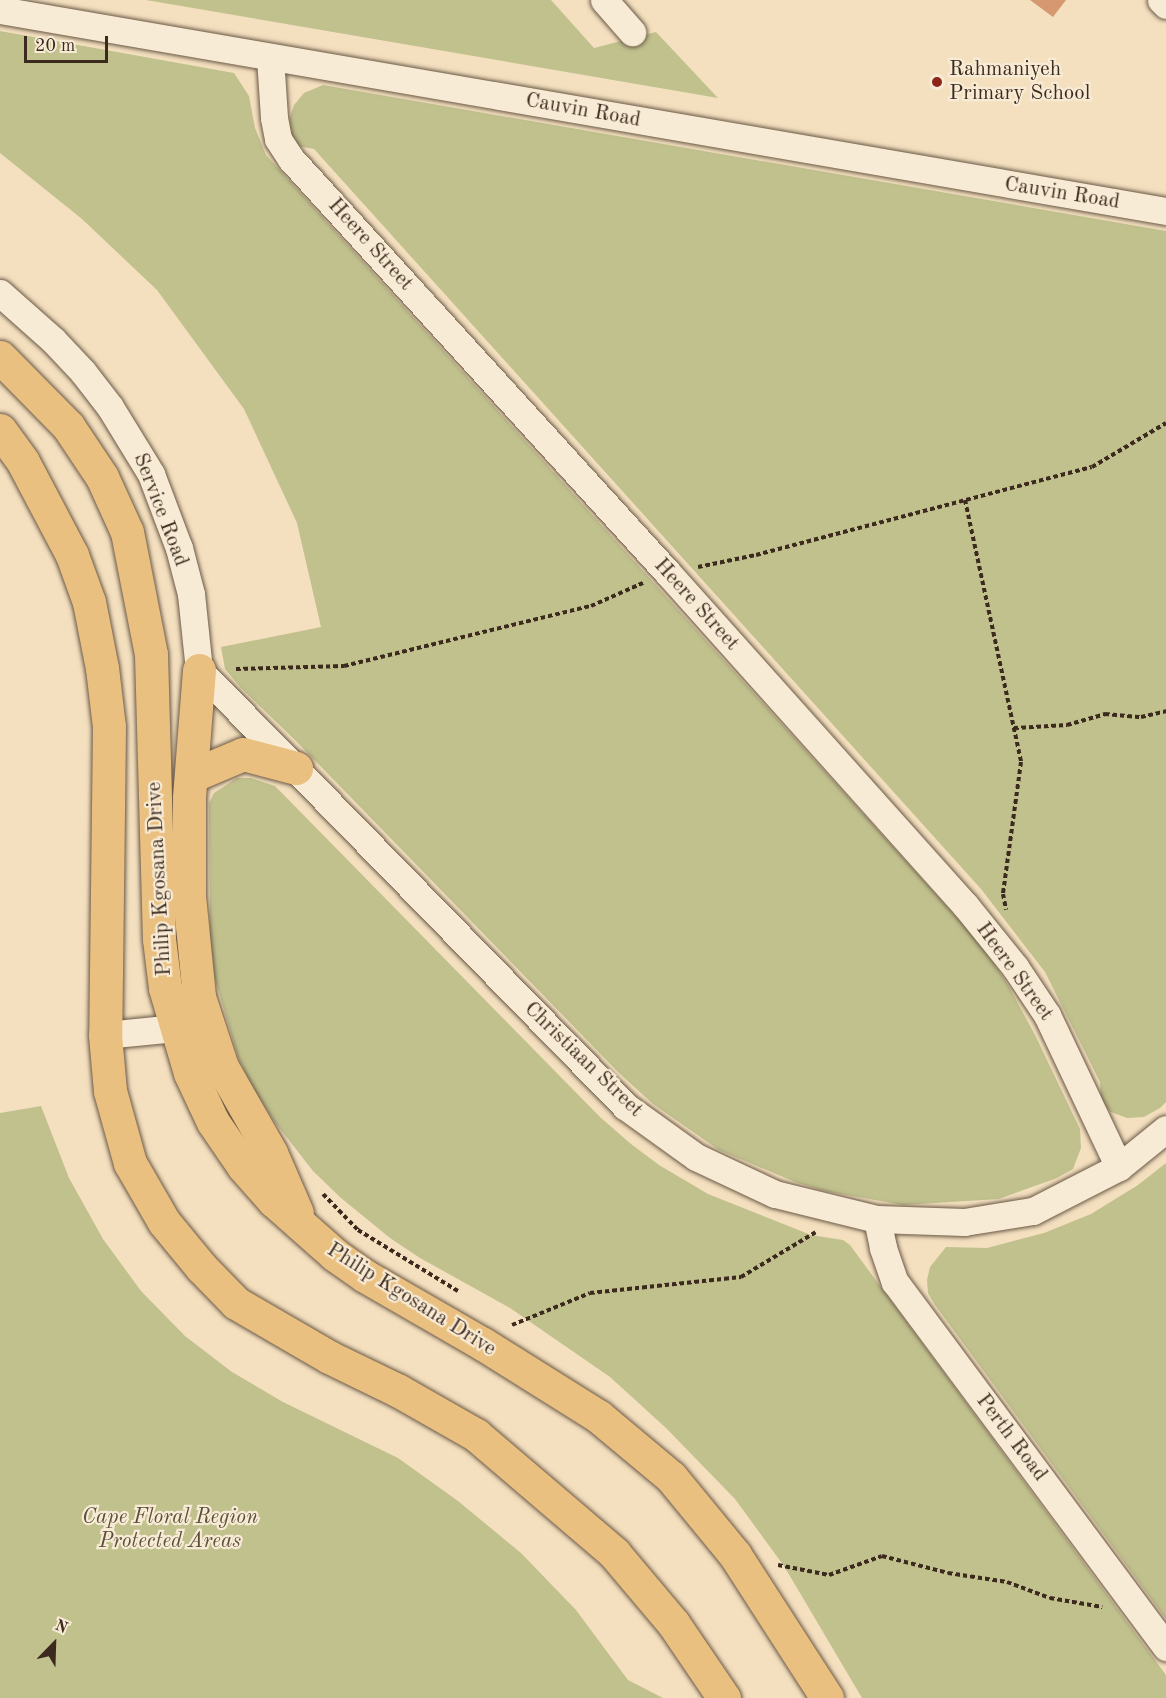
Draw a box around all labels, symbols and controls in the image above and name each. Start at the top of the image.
scale bar [27,24,111,62]
text: 20 m [35,37,75,55]
place label: Rahmaniyeh Primary School [949,57,1090,107]
marker: Rahmaniyeh Primary School [930,75,944,89]
street label: Cauvin Road [523,88,643,134]
street label: Cauvin Road [1003,172,1121,216]
street label: Heere Street [322,194,418,296]
street label: Service Road [127,450,193,570]
street label: Heere Street [648,554,744,656]
street label: Philip Kgosana Drive [142,781,178,977]
street label: Heere Street [970,918,1058,1026]
street label: Christiaan Street [518,997,648,1123]
street label: Philip Kgosana Drive [322,1238,500,1362]
street label: Perth Road [970,1389,1052,1487]
park label: Cape Floral Region Protected Areas [82,1505,258,1555]
north arrow [24,1614,84,1674]
text: N [52,1618,70,1637]

